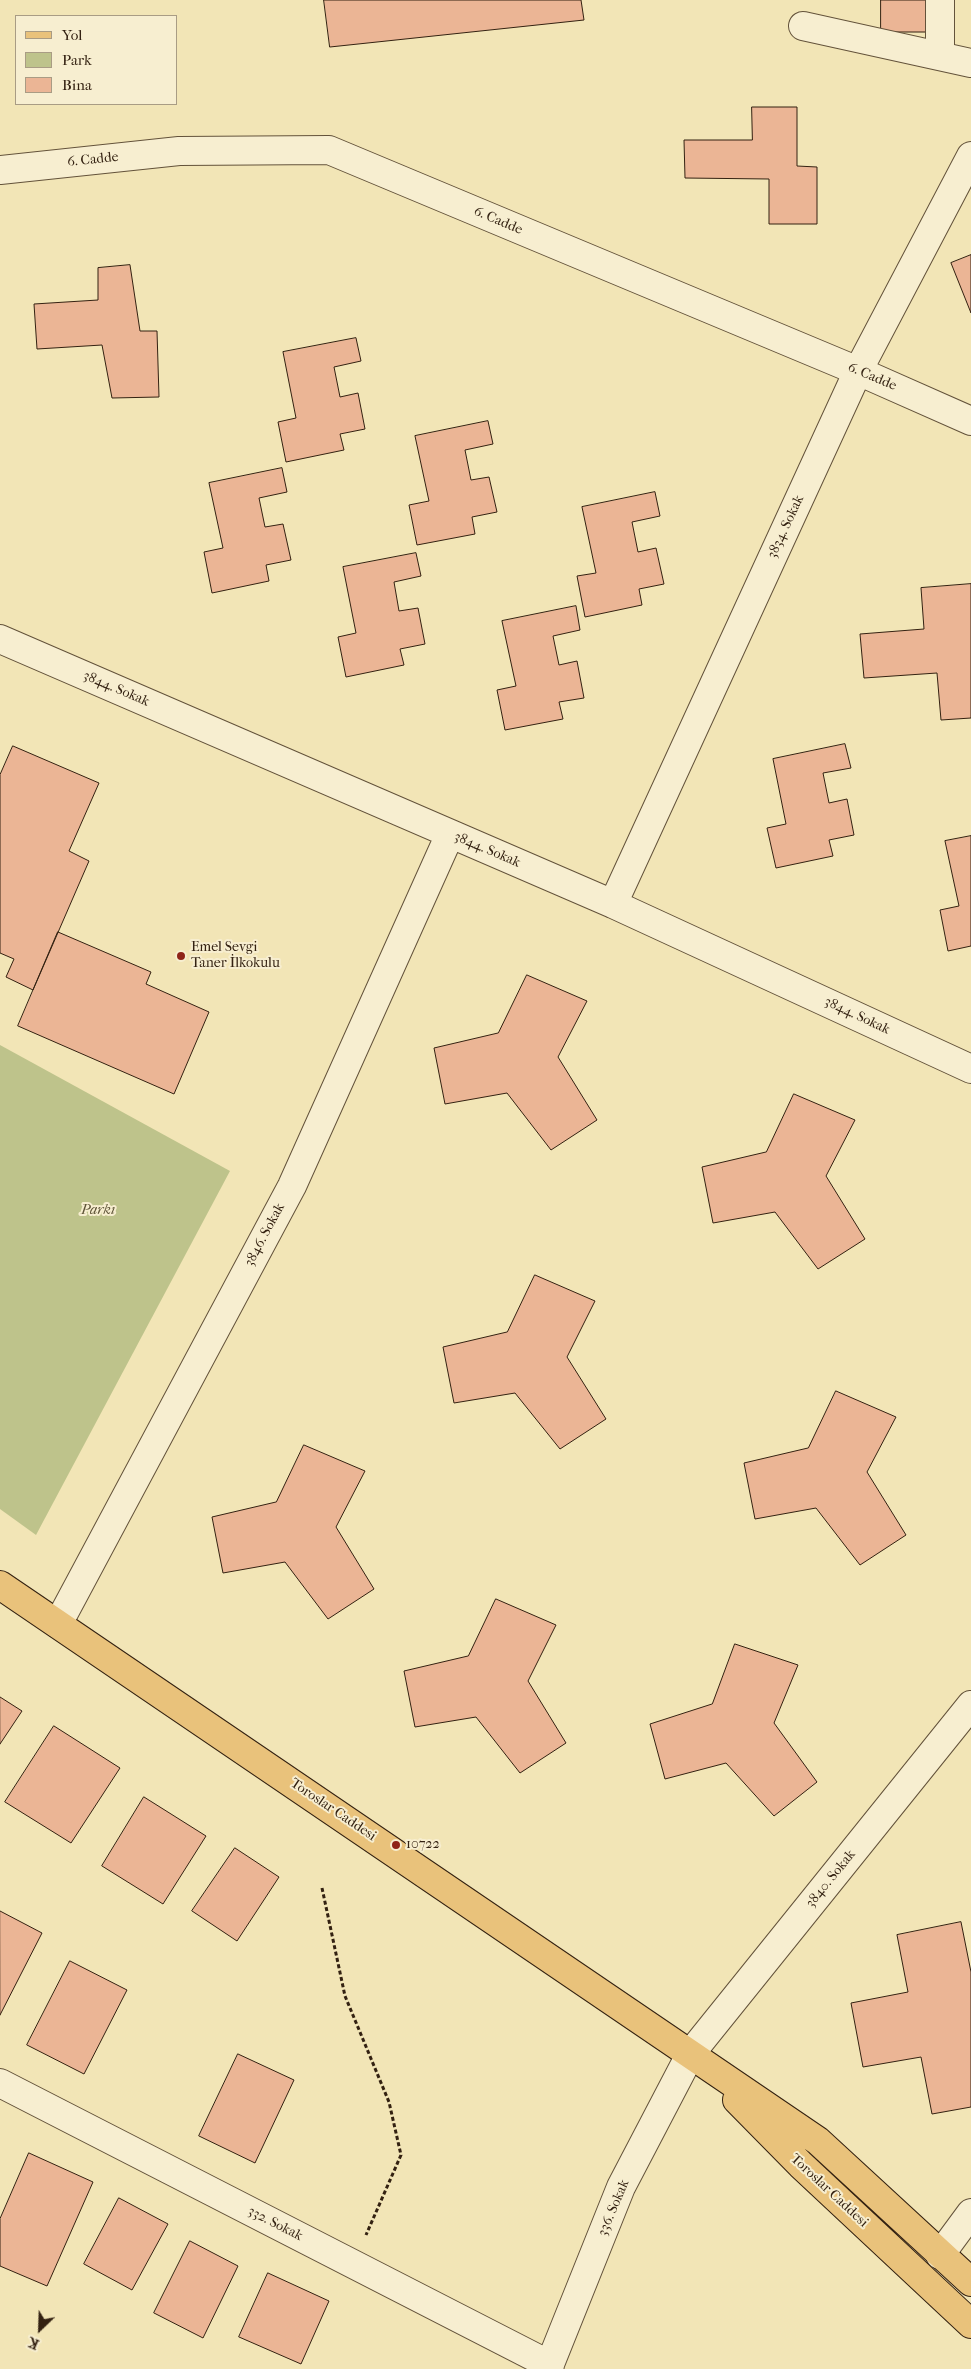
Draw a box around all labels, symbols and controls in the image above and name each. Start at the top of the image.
legend [15,15,178,105]
text: Yol [62,26,82,44]
text: Park [62,51,92,69]
text: Bina [62,76,92,94]
street label: 6. Cadde [67,149,119,171]
street label: 6. Cadde [471,203,525,239]
street label: 6. Cadde [845,359,899,395]
street label: 3834. Sokak [764,493,808,561]
street label: 3844. Sokak [80,668,152,710]
street label: 3844. Sokak [451,829,523,871]
place label: Emel Sevgi Taner İlkokulu [191,940,280,972]
marker: Emel Sevgi Taner İlkokulu [175,950,187,962]
street label: 3844. Sokak [822,993,892,1039]
street label: 3846. Sokak [241,1200,289,1270]
park label: Parkı [81,1203,115,1219]
street label: Toroslar Caddesi [287,1775,379,1845]
place label: 10722 [406,1837,440,1853]
marker: 10722 [390,1839,402,1851]
street label: 3840. Sokak [803,1847,859,1911]
street label: Toroslar Caddesi [787,2151,871,2231]
street label: 336. Sokak [595,2177,633,2239]
street label: 332. Sokak [245,2203,305,2245]
north arrow [15,2304,65,2354]
text: K [26,2333,42,2353]

